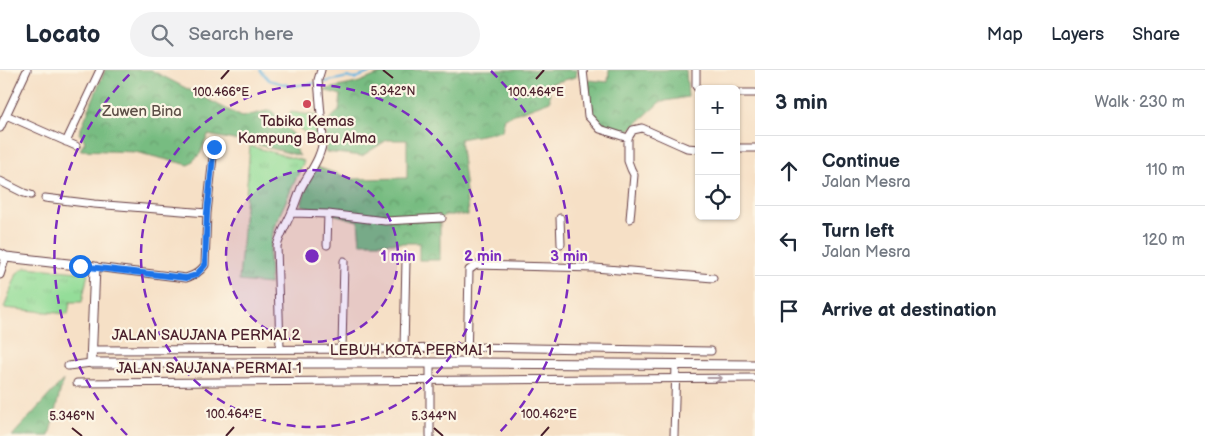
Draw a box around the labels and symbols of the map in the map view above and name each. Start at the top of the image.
text: 5.342°N [370,84,416,99]
text: 100.466°E [193,85,249,100]
text: 100.464°E [508,85,564,100]
marker: Tabika Kemas Kampung Baru Alma [301,98,313,110]
park label: Zuwen Bina [101,102,182,121]
place label: Tabika Kemas Kampung Baru Alma [238,112,376,148]
route end [203,136,226,159]
centre of rings [303,247,321,265]
text: 1 min [380,247,416,266]
text: 2 min [464,247,502,266]
text: 3 min [550,247,588,266]
route start [69,255,92,278]
street label: JALAN SAUJANA PERMAI 2 [112,326,300,345]
street label: LEBUH KOTA PERMAI 1 [330,341,492,360]
street label: JALAN SAUJANA PERMAI 1 [116,359,302,378]
one-way arrow [707,373,723,383]
text: 100.464°E [206,407,262,422]
text: 100.462°E [521,407,577,422]
text: 5.346°N [49,409,95,424]
text: 5.344°N [411,409,457,424]

